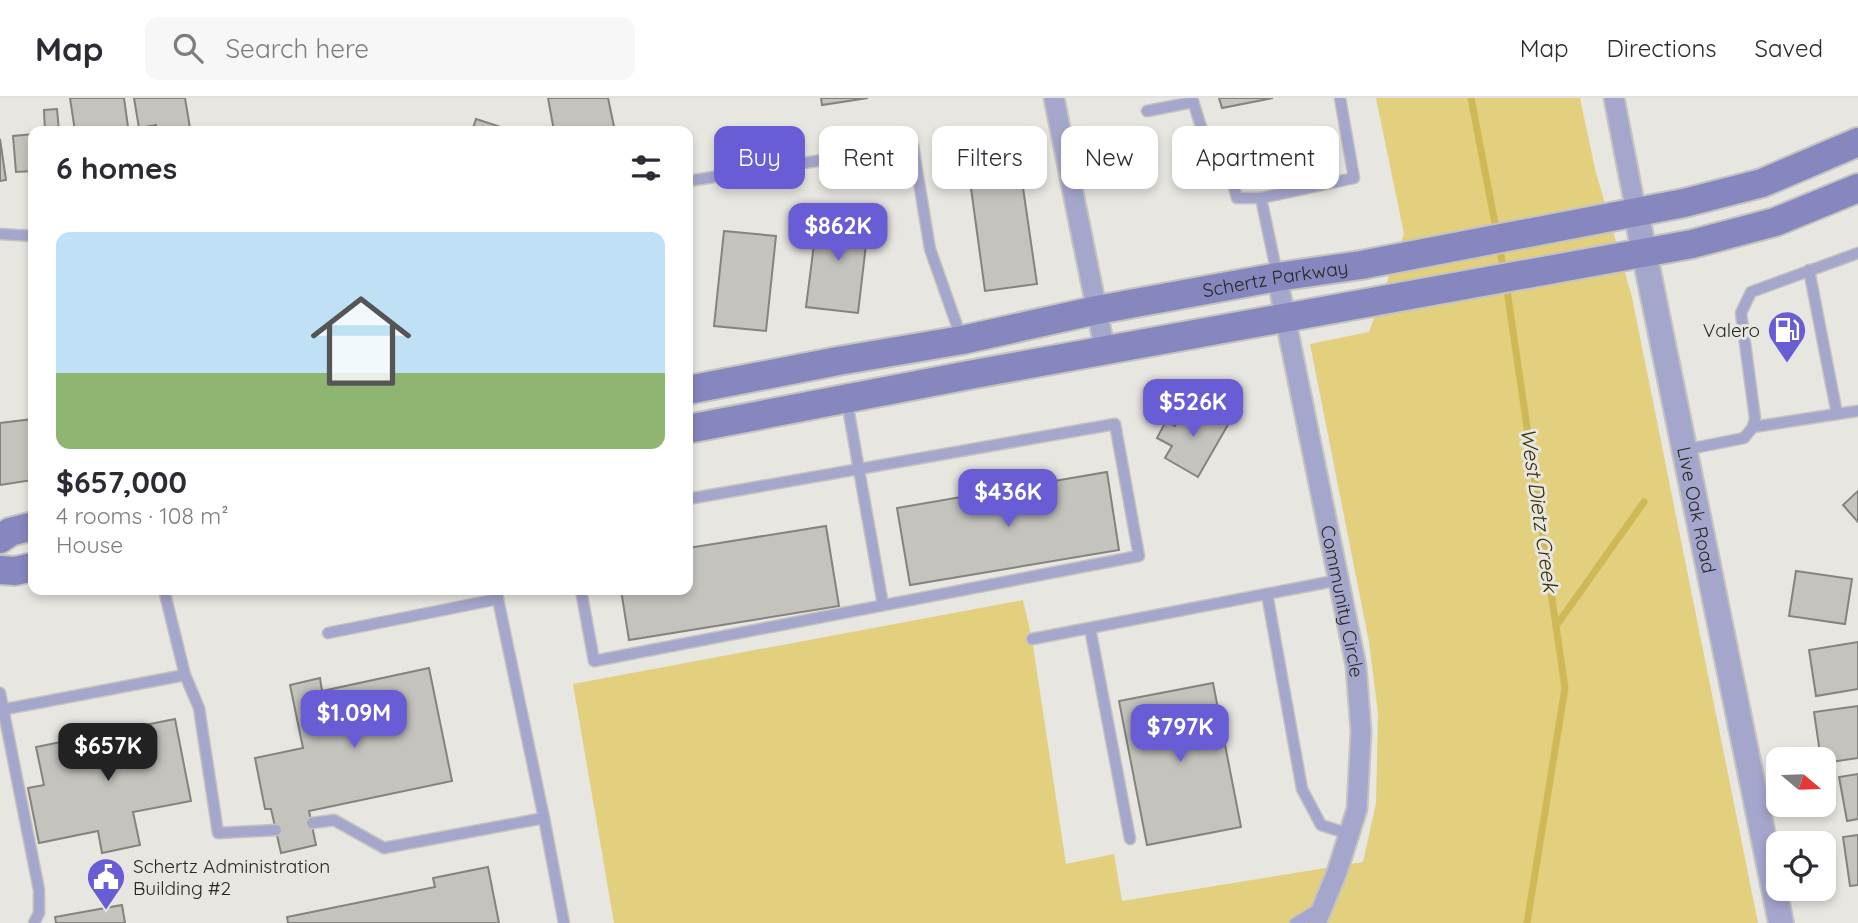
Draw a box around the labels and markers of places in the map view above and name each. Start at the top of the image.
pin: $862K [789,204,887,263]
fuel station icon: Valero [1766,309,1808,364]
place label: Valero [1703,318,1760,342]
pin: $526K [1144,380,1242,439]
pin: $436K [959,470,1057,529]
pin: $1.09M [297,690,411,750]
pin: $797K [1131,704,1229,764]
pin: $657K [59,724,157,783]
place label: Schertz Administration Building #2 [133,854,330,900]
public building icon: Schertz Administration Building #2 [85,856,127,911]

